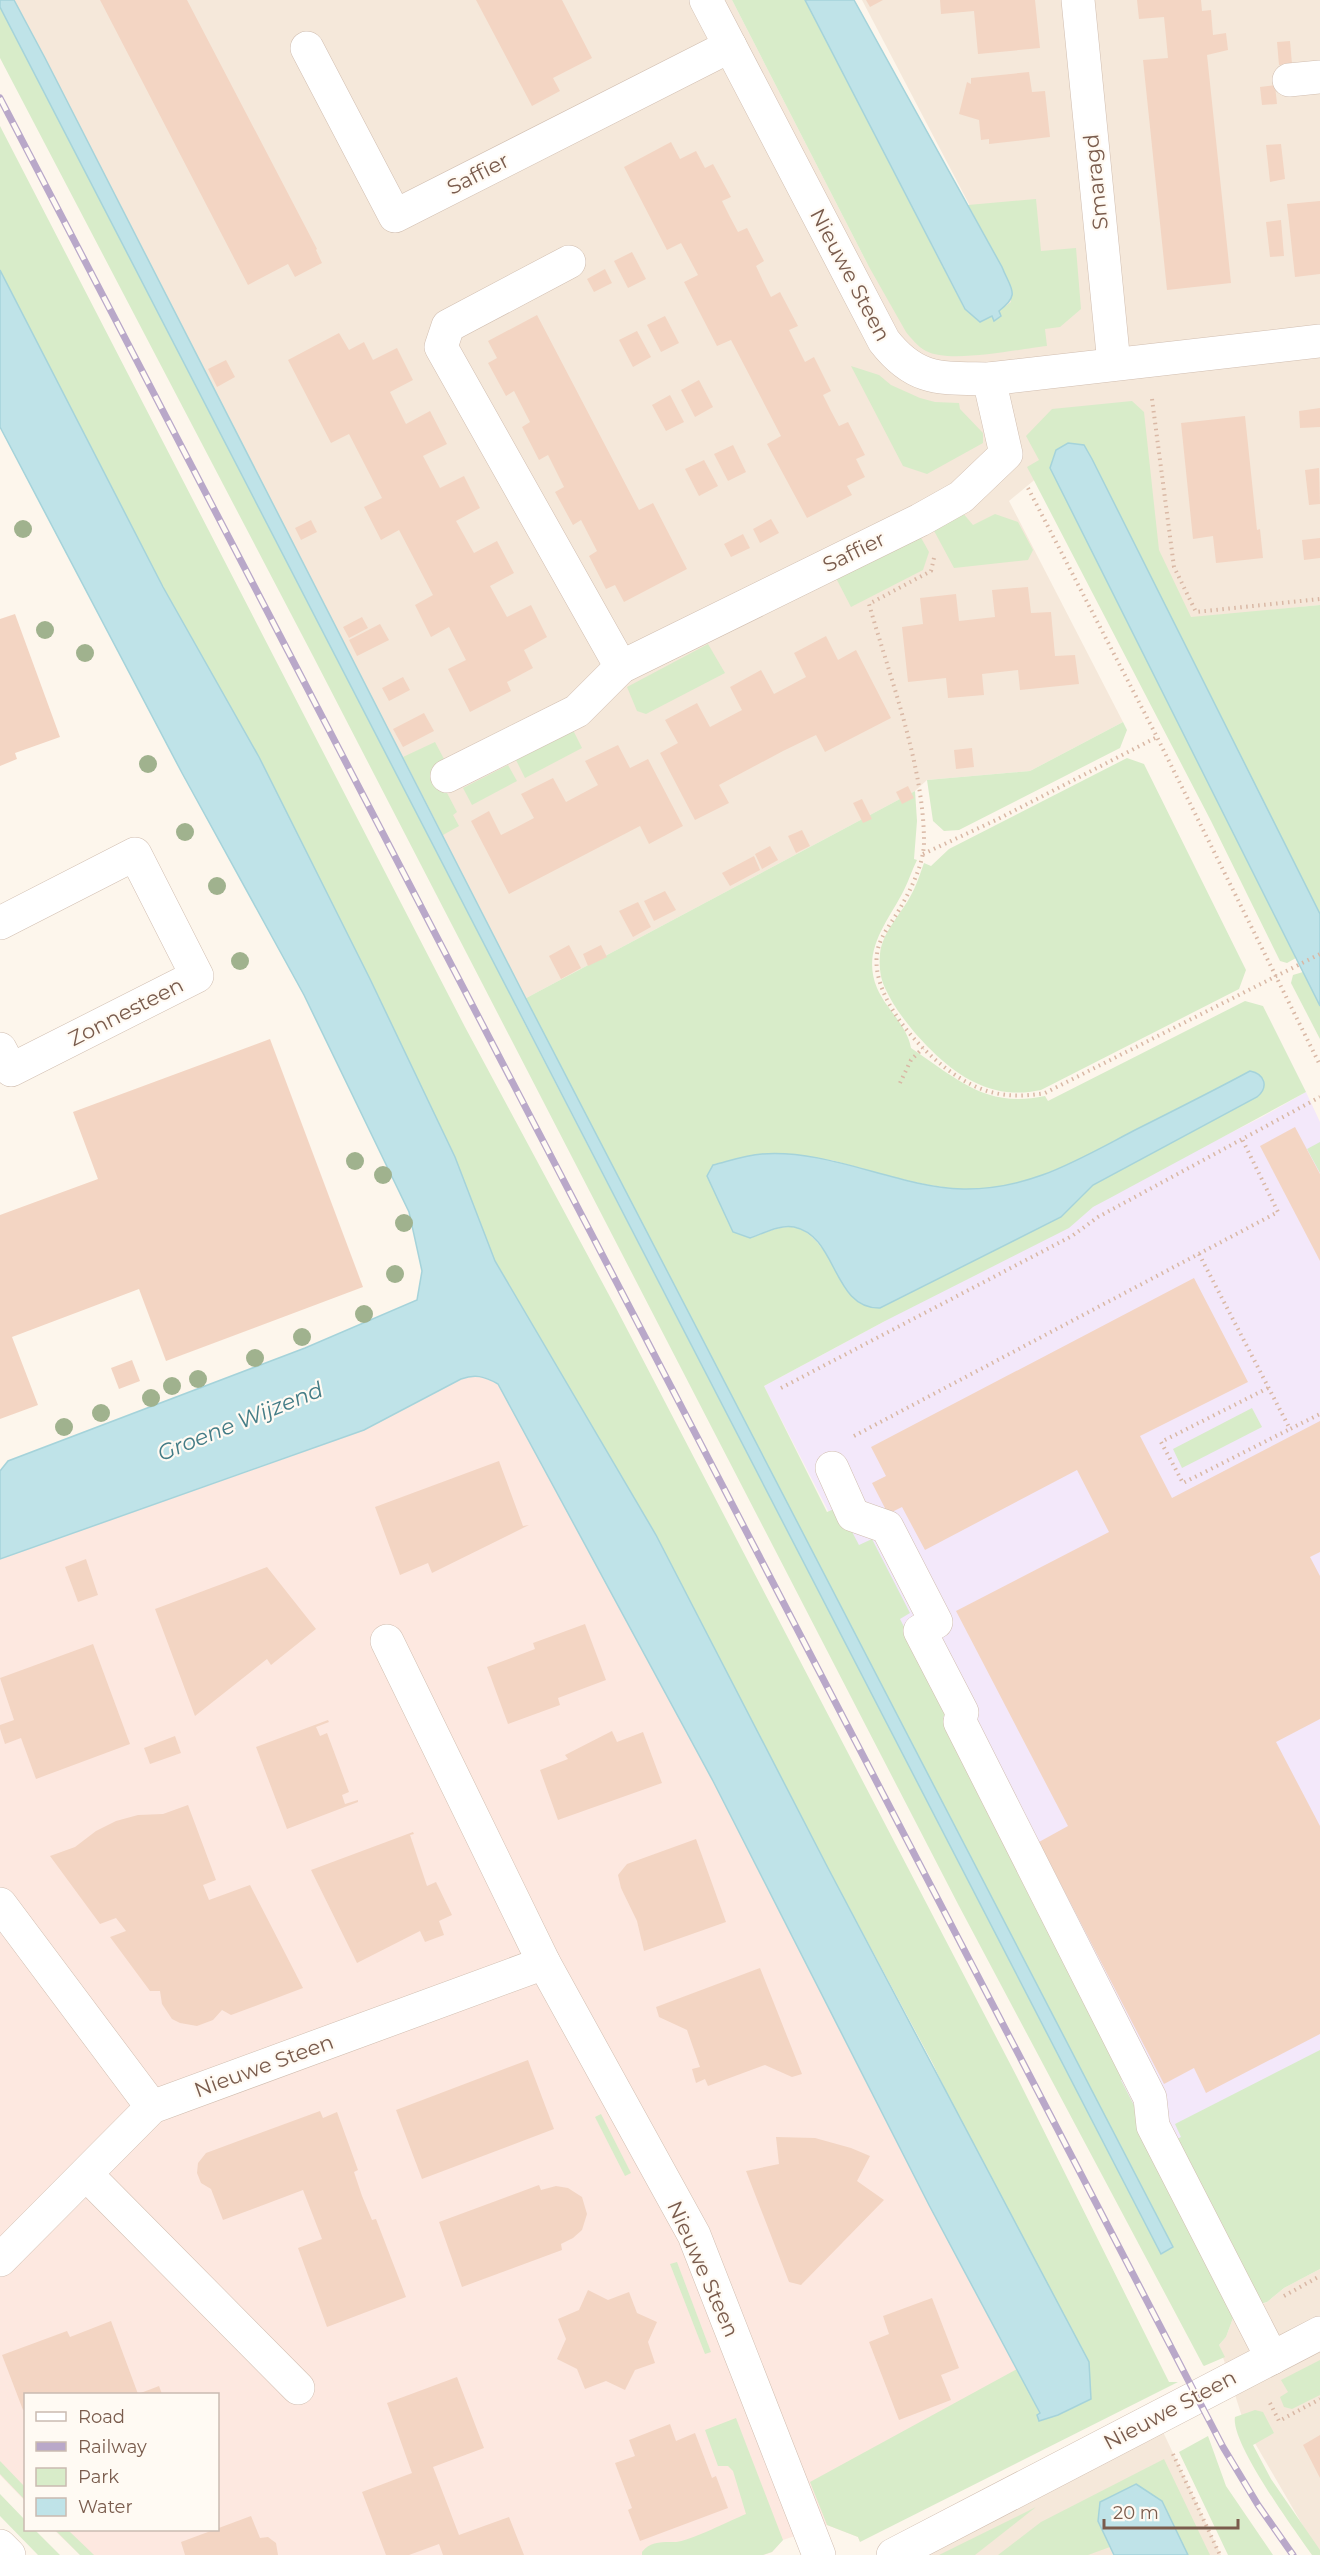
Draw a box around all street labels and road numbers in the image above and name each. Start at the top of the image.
street label: Smaragd [1078,133,1113,231]
street label: Saffier [443,147,513,200]
street label: Nieuwe Steen [805,204,896,345]
street label: Saffier [818,526,889,577]
street label: Zonnesteen [64,972,187,1051]
street label: Nieuwe Steen [191,2029,337,2102]
street label: Nieuwe Steen [662,2197,745,2341]
street label: Nieuwe Steen [1099,2364,1240,2455]

